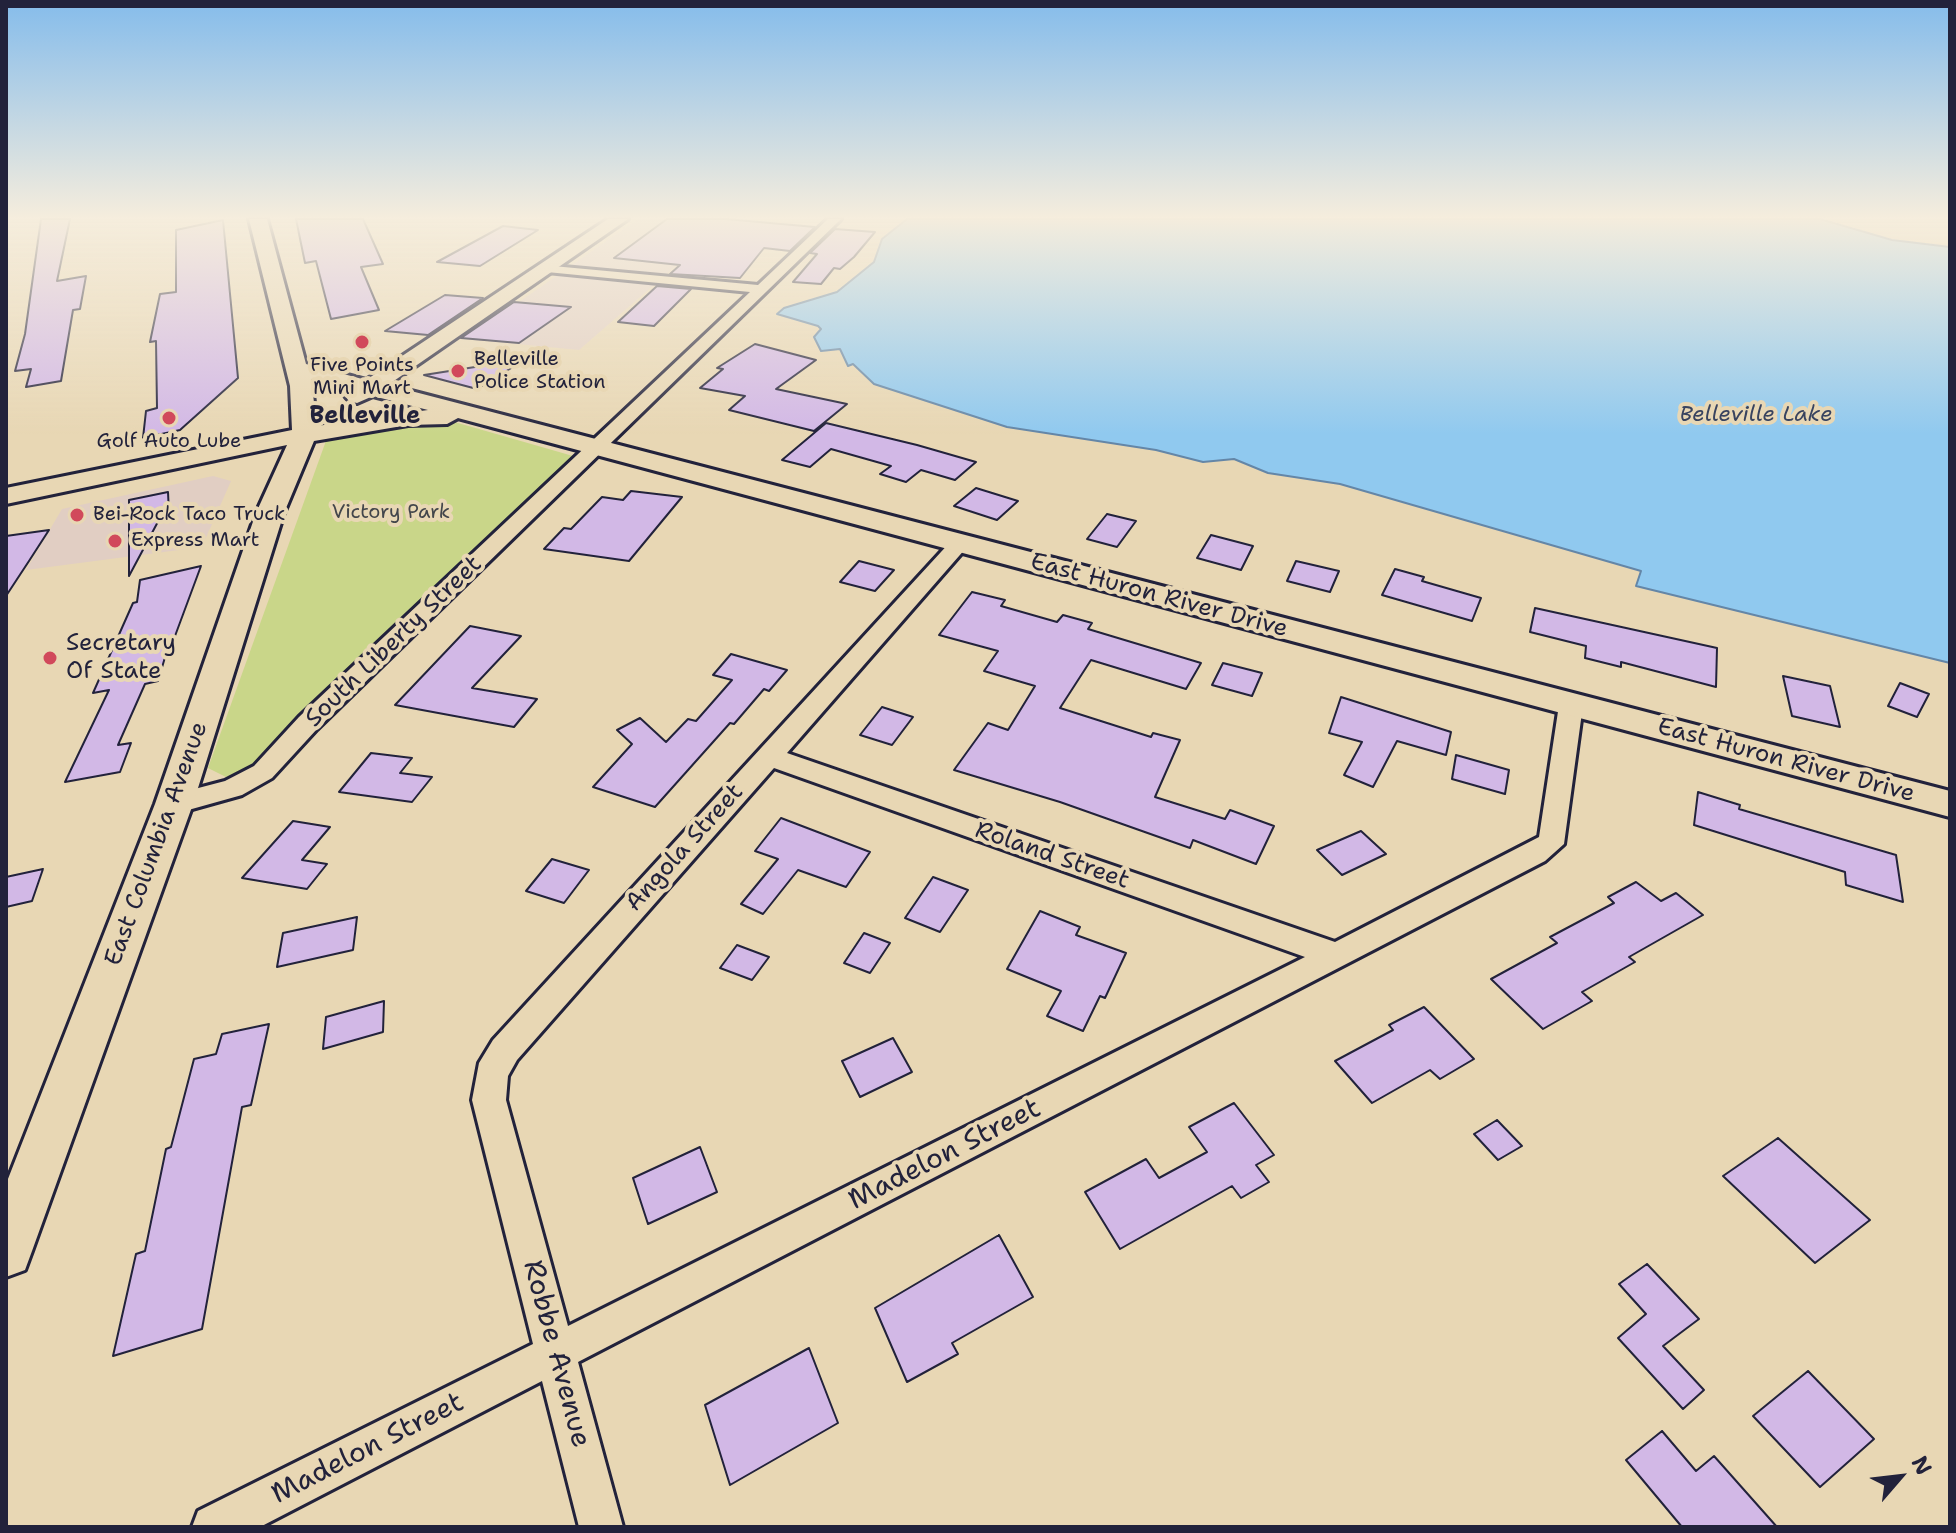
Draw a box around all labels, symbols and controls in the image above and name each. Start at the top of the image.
marker: Five Points Mini Mart [353,333,371,351]
place label: Belleville Police Station [474,348,606,395]
place label: Five Points Mini Mart [310,354,414,401]
marker: Belleville Police Station [449,362,467,380]
water label: Belleville Lake [1679,402,1833,428]
district label: Belleville [309,403,421,431]
marker: Golf Auto Lube [160,409,178,427]
place label: Golf Auto Lube [97,430,241,454]
park label: Victory Park [332,501,450,525]
place label: Bei-Rock Taco Truck [93,503,285,527]
marker: Bei-Rock Taco Truck [68,506,86,524]
place label: Express Mart [131,529,259,553]
marker: Express Mart [106,532,124,550]
street label: East Huron River Drive [1027,548,1291,644]
street label: South Liberty Street [300,550,488,734]
place label: Secretary Of State [66,630,176,686]
marker: Secretary Of State [41,649,59,667]
street label: East Huron River Drive [1654,713,1918,809]
street label: East Columbia Avenue [99,718,215,970]
street label: Angola Street [620,778,750,918]
street label: Roland Street [971,816,1133,896]
street label: Madelon Street [843,1092,1047,1218]
street label: Robbe Avenue [515,1257,597,1451]
street label: Madelon Street [266,1386,470,1512]
north arrow [1860,1437,1940,1517]
text: N [1905,1451,1939,1480]

